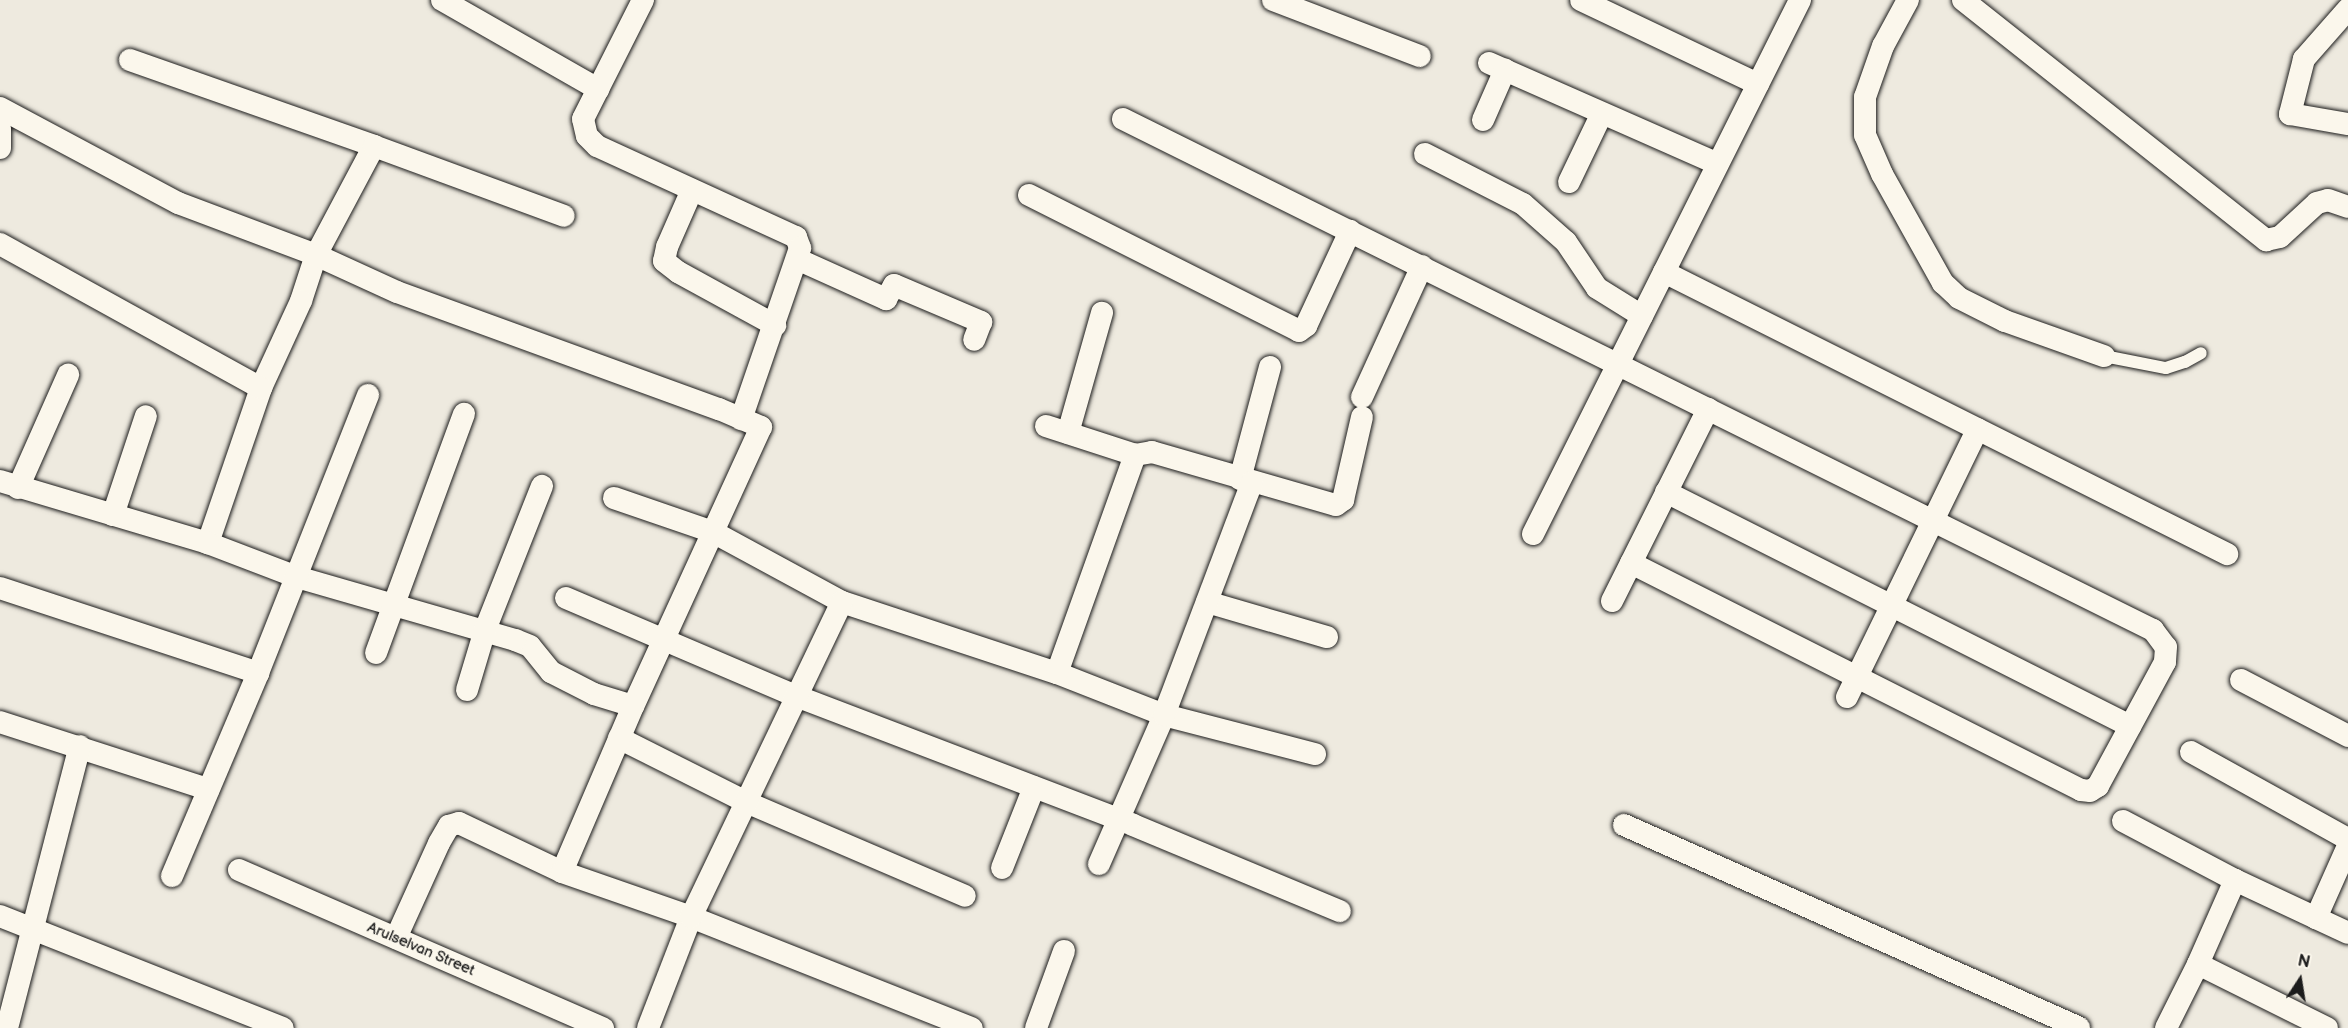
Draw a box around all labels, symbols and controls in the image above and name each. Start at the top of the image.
street label: Arulselvan Street [364,918,478,980]
north arrow [2270,950,2330,1010]
text: N [2296,951,2312,972]

